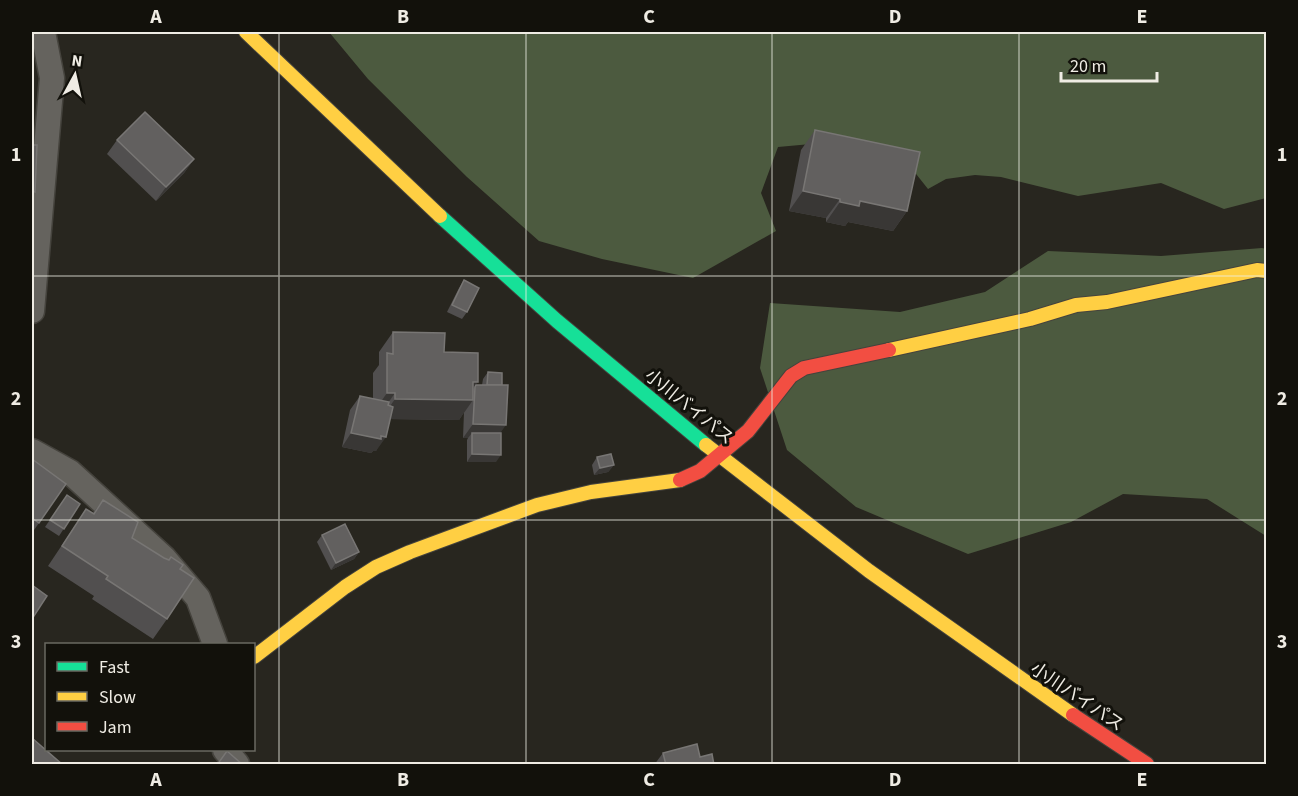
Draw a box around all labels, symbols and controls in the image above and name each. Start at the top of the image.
text: A [149,3,162,31]
text: B [397,3,409,31]
text: C [643,3,655,31]
text: D [889,3,901,31]
text: E [1137,3,1147,31]
north arrow [45,45,105,105]
scale bar [1061,45,1157,83]
text: N [70,50,84,73]
text: 20 m [1070,54,1106,79]
text: 1 [11,141,21,169]
text: 1 [1277,141,1287,169]
street label: 小川バイパス [639,363,739,451]
text: 2 [11,385,21,413]
text: 2 [1277,385,1287,413]
text: 3 [11,628,21,656]
text: 3 [1277,628,1287,656]
legend [45,643,255,751]
text: Fast [99,655,130,680]
street label: 小川バイパス [1025,657,1129,737]
text: Slow [99,685,136,710]
text: Jam [99,715,132,740]
text: A [149,766,162,794]
text: B [397,766,409,794]
text: C [643,766,655,794]
text: D [889,766,901,794]
text: E [1137,766,1147,794]

